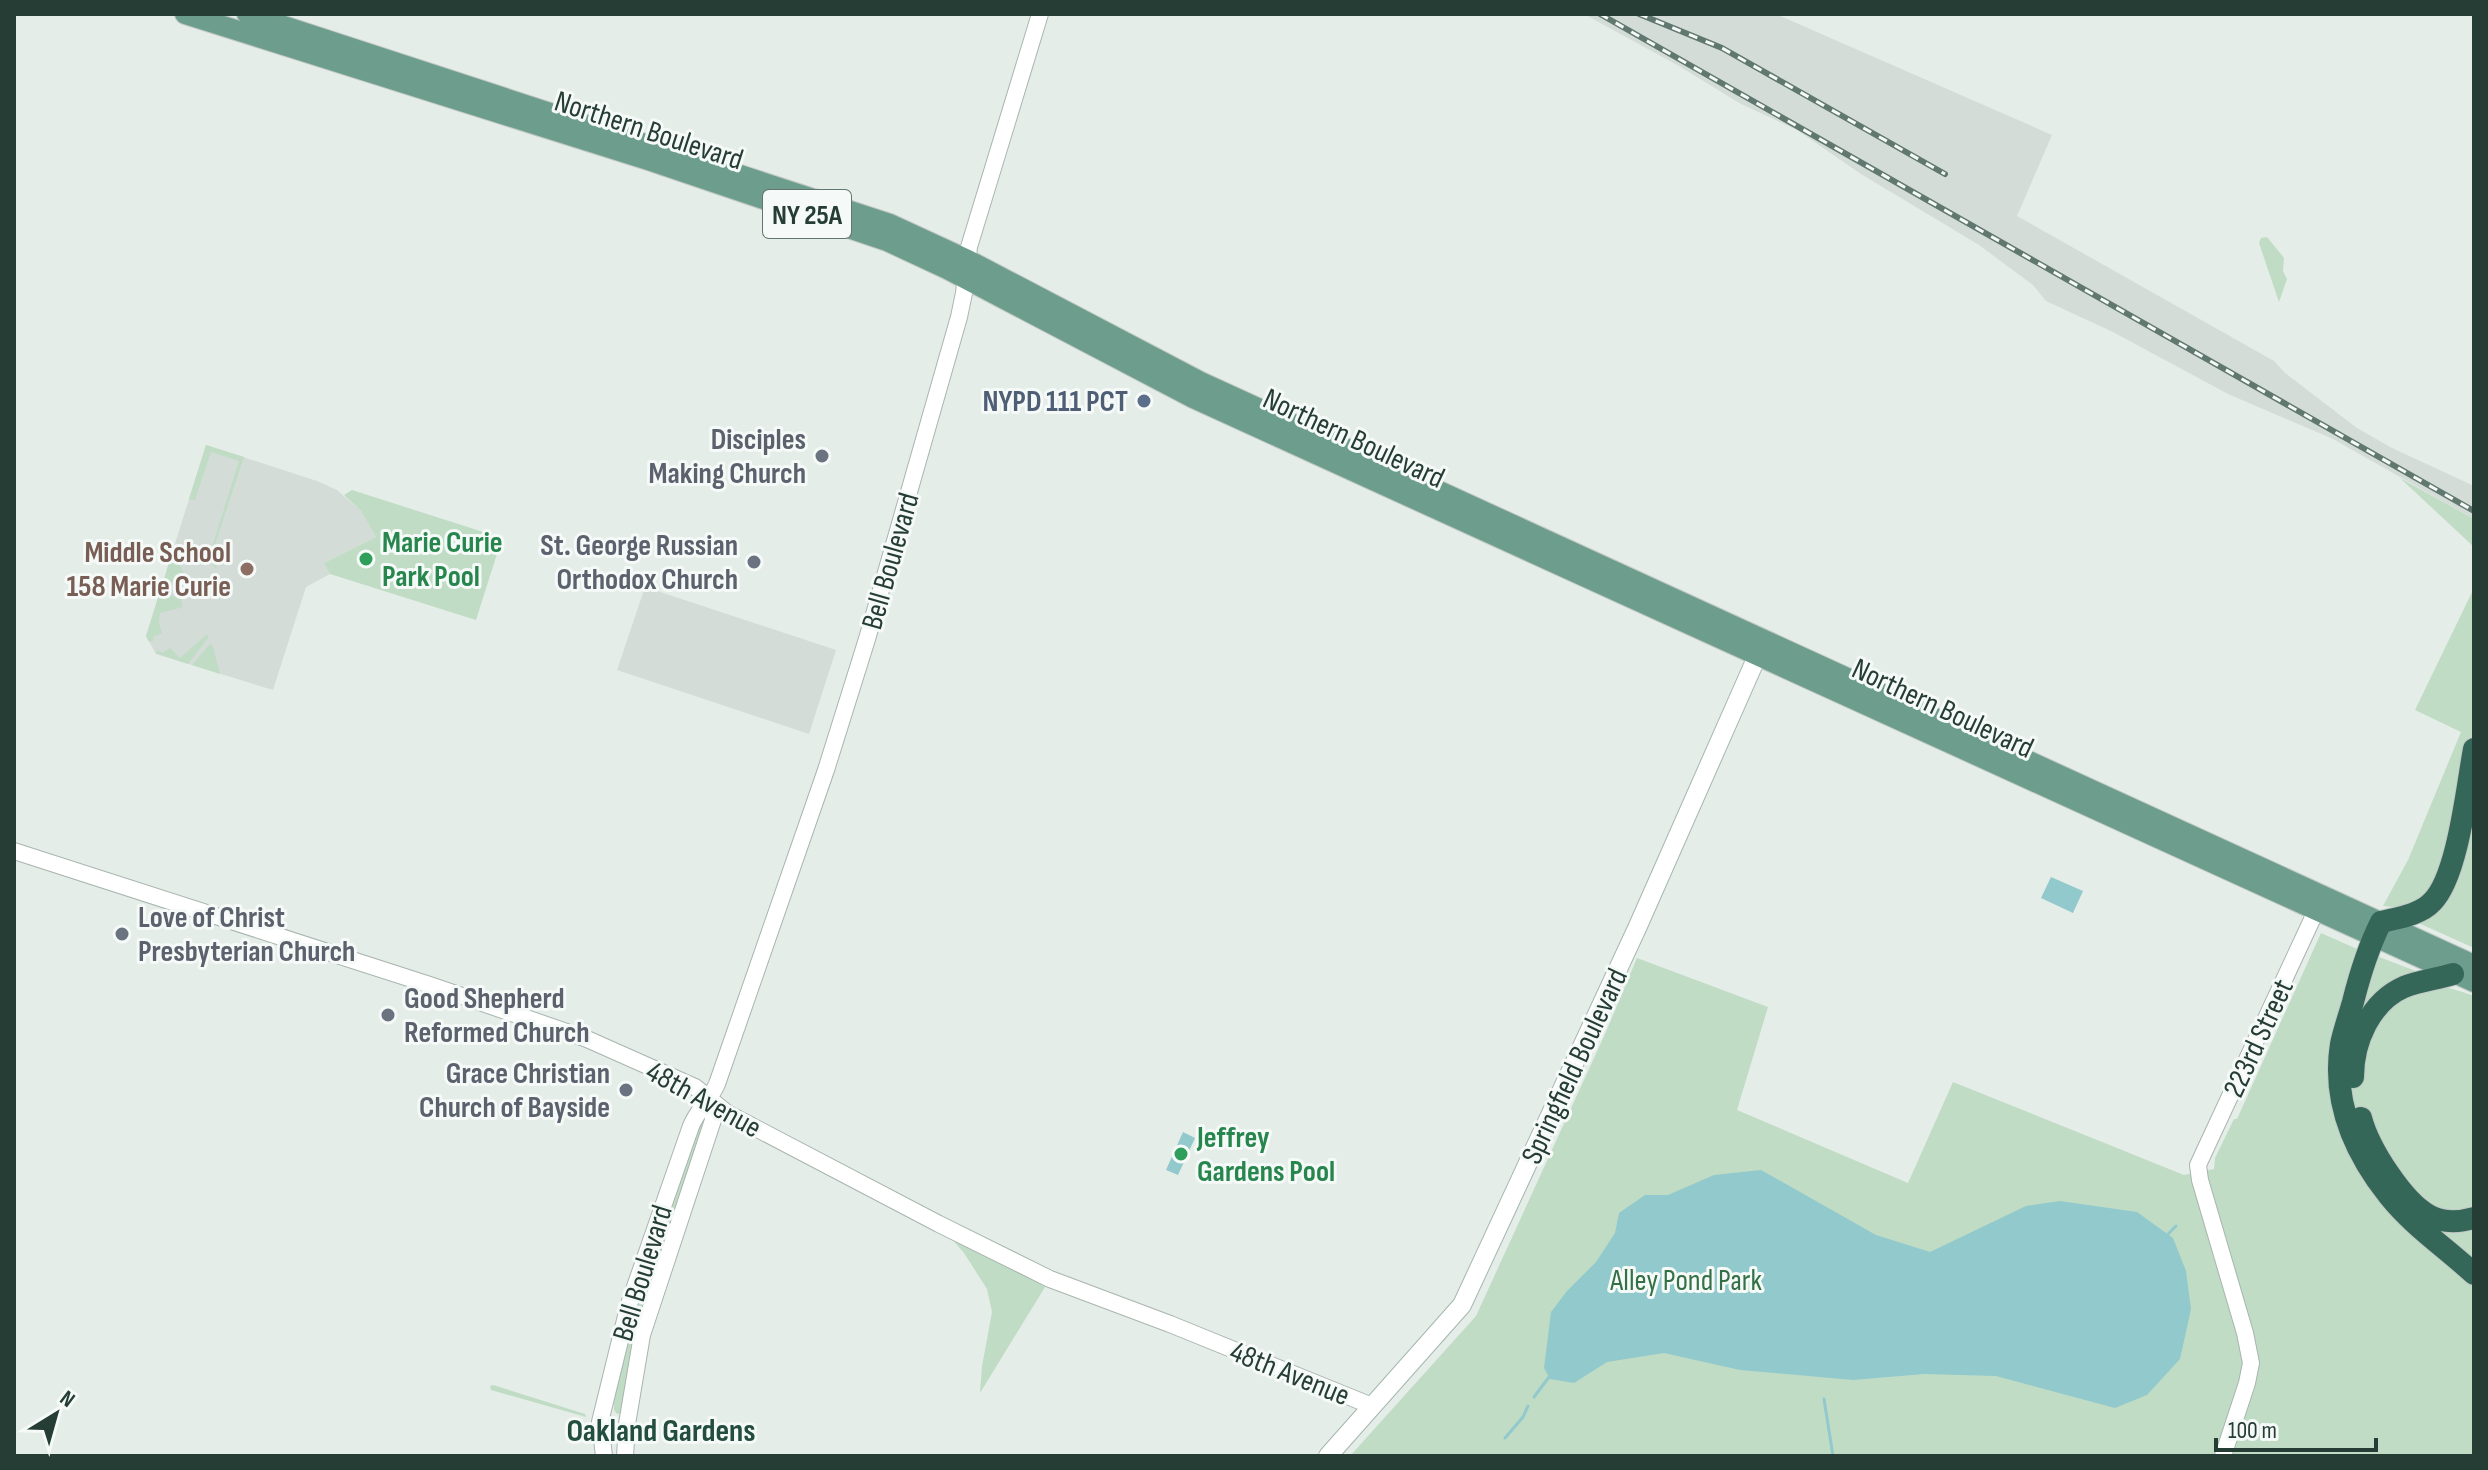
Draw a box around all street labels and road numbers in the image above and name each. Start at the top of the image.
street label: Northern Boulevard [550,84,748,178]
road number: NY 25A [763,190,851,238]
street label: Northern Boulevard [1257,381,1450,497]
street label: Bell Boulevard [854,489,928,634]
street label: Northern Boulevard [1846,651,2039,767]
street label: Springfield Boulevard [1514,963,1636,1170]
street label: 223rd Street [2216,974,2302,1103]
street label: 48th Avenue [640,1054,767,1146]
street label: Bell Boulevard [605,1201,681,1346]
street label: 48th Avenue [1225,1334,1355,1414]

